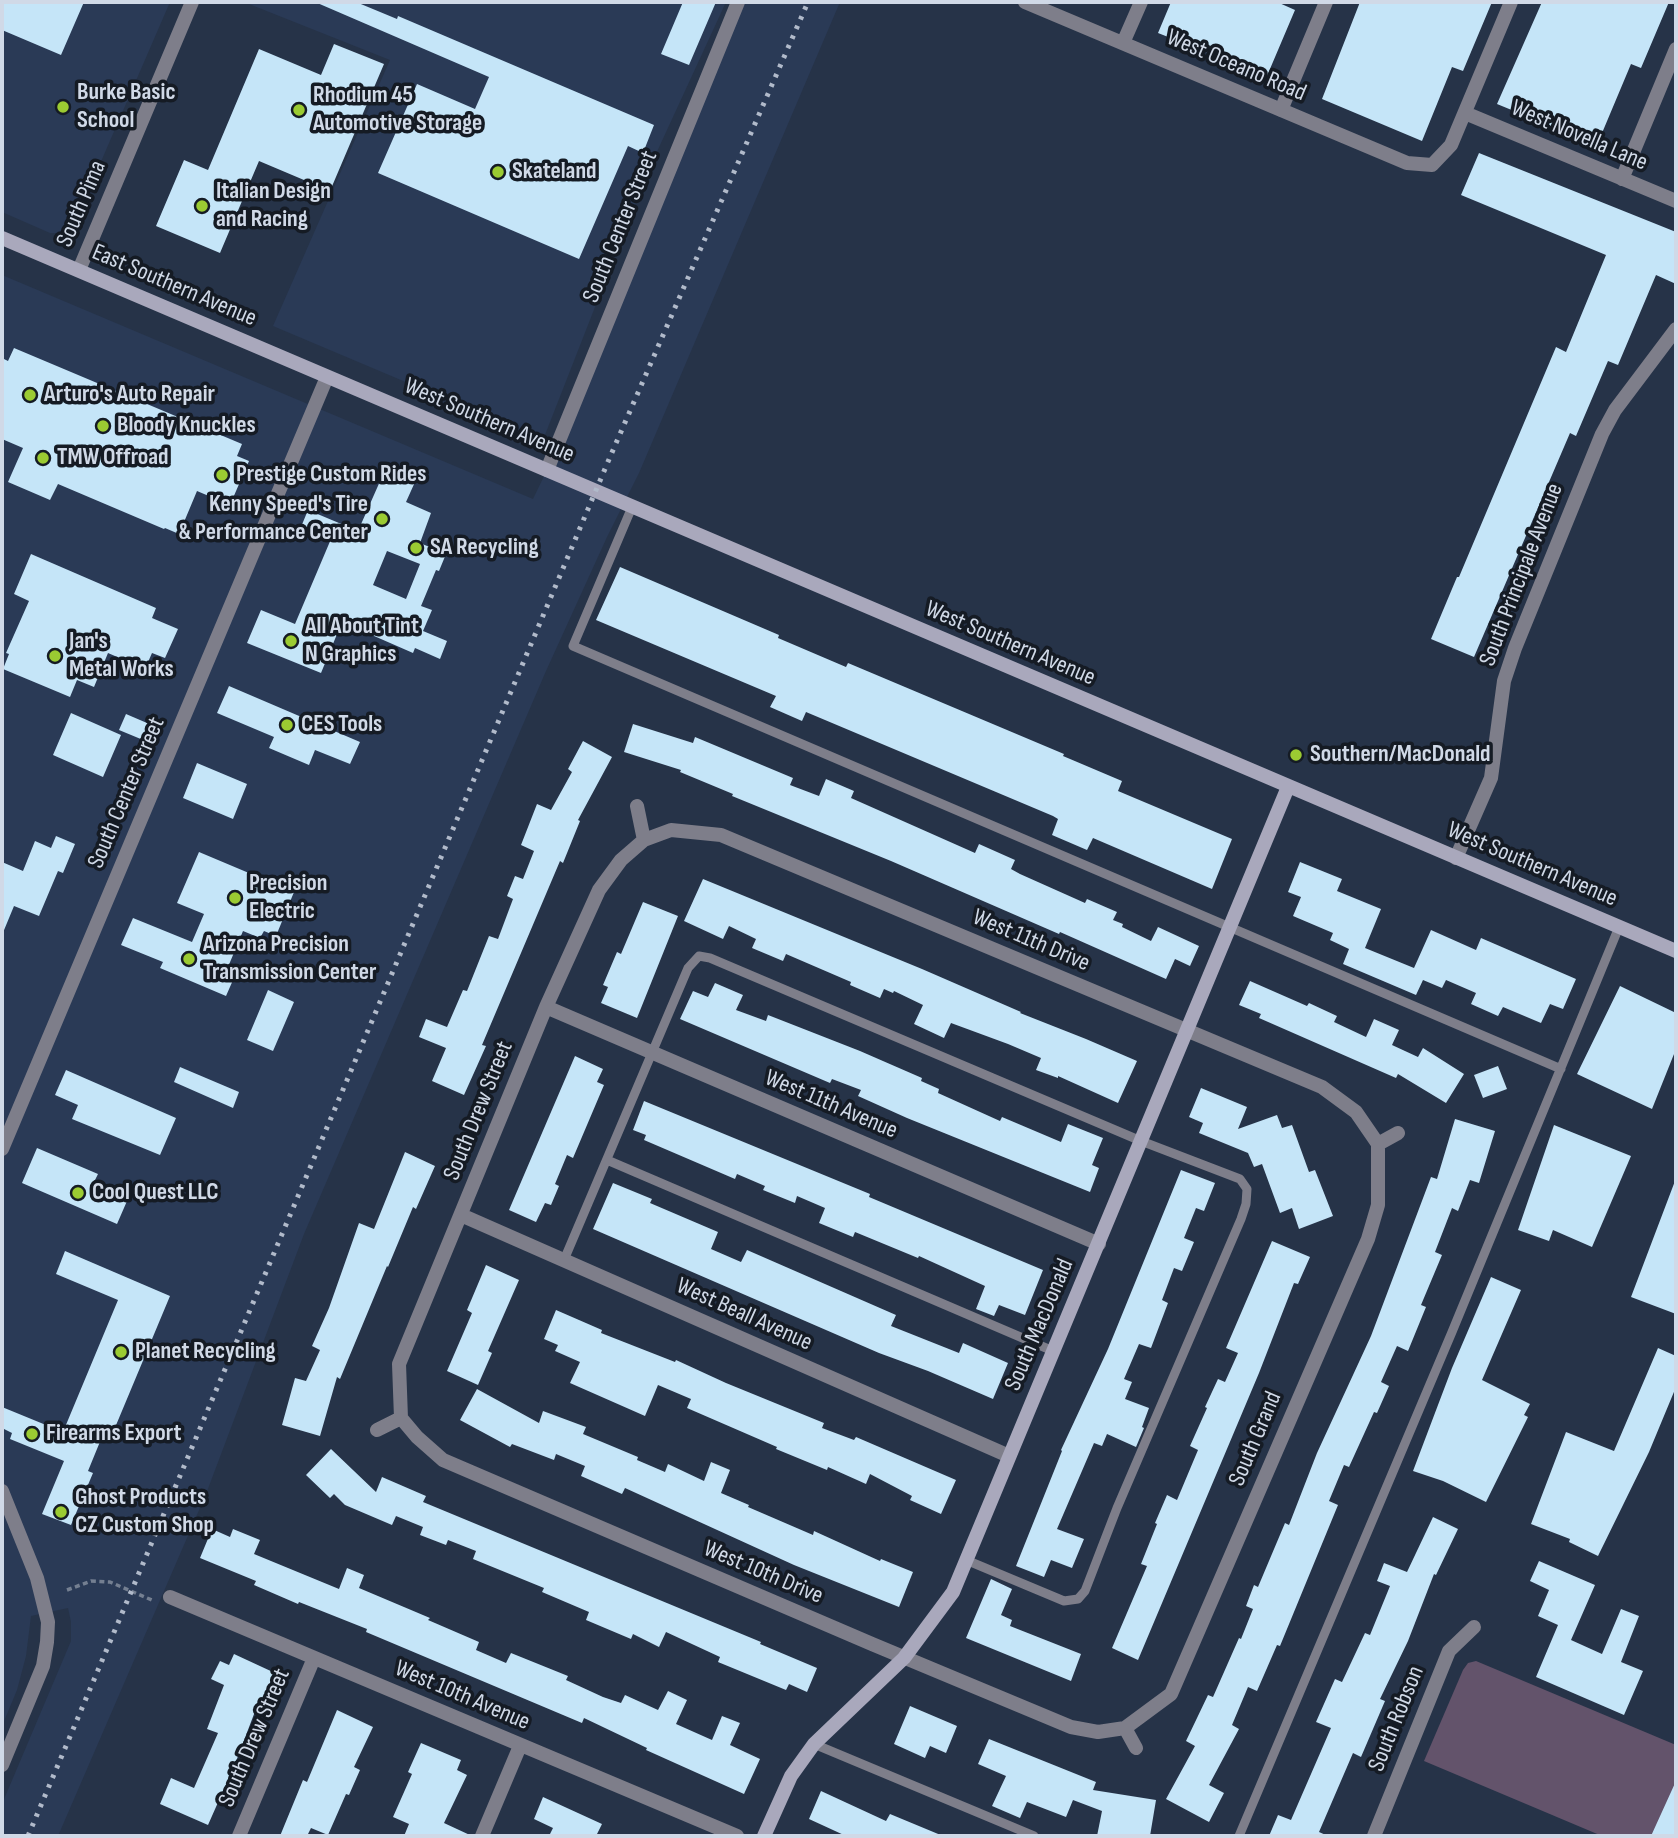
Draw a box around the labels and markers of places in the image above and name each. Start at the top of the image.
place label: Burke Basic School [77,79,176,135]
place label: Rhodium 45 Automotive Storage [313,82,482,138]
marker: Burke Basic School [55,99,71,115]
marker: Rhodium 45 Automotive Storage [291,102,307,118]
place label: Skateland [512,158,597,186]
marker: Skateland [490,164,506,180]
place label: Italian Design and Racing [216,178,331,234]
marker: Italian Design and Racing [194,198,210,214]
place label: Arturo's Auto Repair [44,381,215,409]
marker: Arturo's Auto Repair [22,387,38,403]
place label: Bloody Knuckles [117,412,256,440]
marker: Bloody Knuckles [95,418,111,434]
place label: TMW Offroad [57,444,169,472]
marker: TMW Offroad [35,450,51,466]
place label: Prestige Custom Rides [236,461,427,489]
marker: Prestige Custom Rides [214,467,230,483]
place label: Kenny Speed's Tire & Performance Center [179,491,368,547]
marker: Kenny Speed's Tire & Performance Center [374,511,390,527]
place label: SA Recycling [430,534,539,562]
marker: SA Recycling [408,540,424,556]
place label: All About Tint N Graphics [305,613,419,669]
place label: Jan's Metal Works [69,628,174,684]
marker: All About Tint N Graphics [283,633,299,649]
marker: Jan's Metal Works [47,648,63,664]
place label: CES Tools [301,711,382,739]
marker: CES Tools [279,717,295,733]
place label: Southern/MacDonald [1310,741,1491,769]
marker: Southern/MacDonald [1288,747,1304,763]
place label: Precision Electric [249,870,327,926]
marker: Precision Electric [227,890,243,906]
place label: Arizona Precision Transmission Center [203,931,376,987]
marker: Arizona Precision Transmission Center [181,951,197,967]
place label: Cool Quest LLC [92,1179,219,1207]
marker: Cool Quest LLC [70,1185,86,1201]
place label: Planet Recycling [135,1338,276,1366]
marker: Planet Recycling [113,1344,129,1360]
place label: Firearms Export [46,1420,181,1448]
marker: Firearms Export [24,1426,40,1442]
place label: Ghost Products CZ Custom Shop [75,1484,214,1540]
marker: Ghost Products CZ Custom Shop [53,1504,69,1520]

